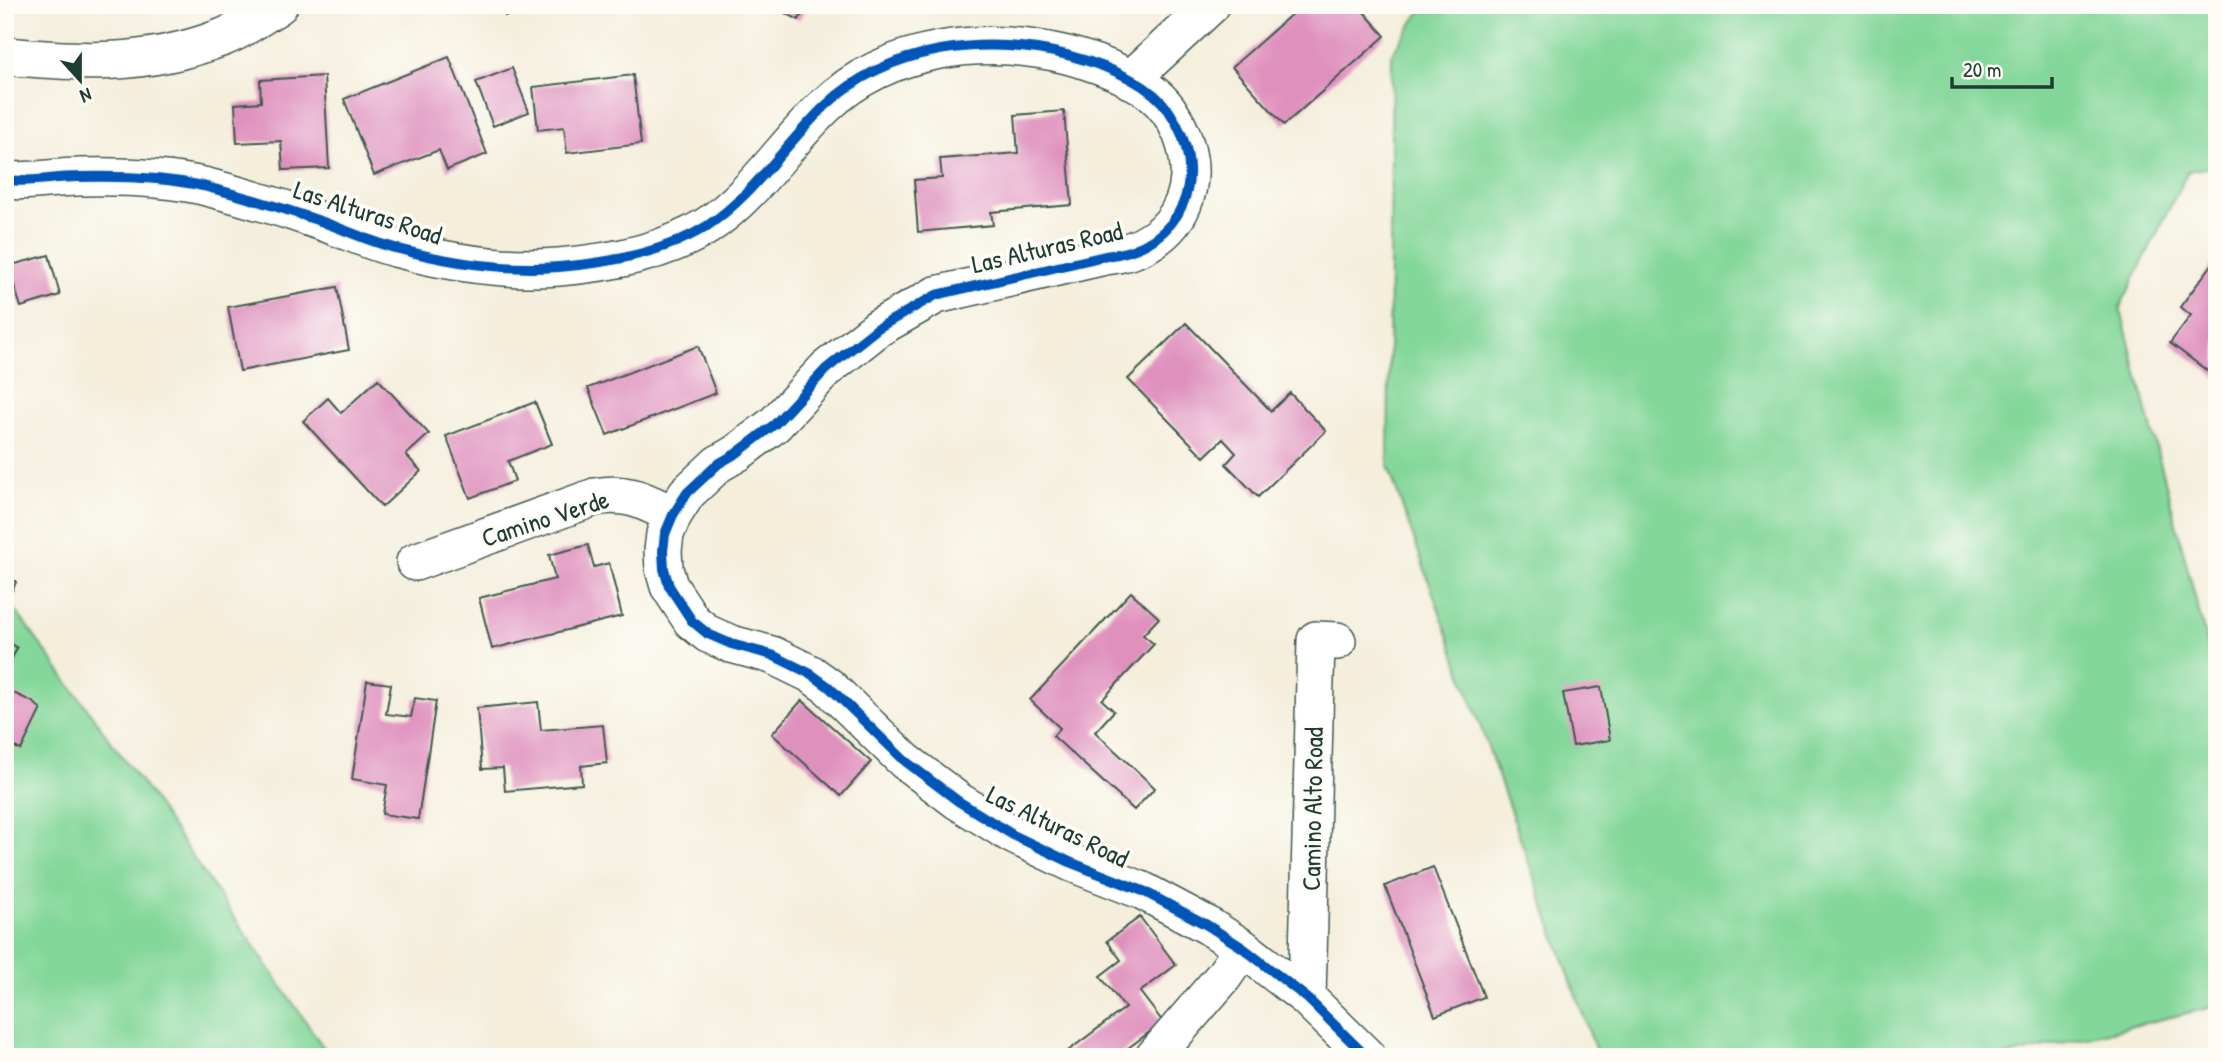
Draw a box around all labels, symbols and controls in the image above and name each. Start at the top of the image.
north arrow [46,46,116,116]
scale bar [1952,46,2052,90]
text: 20 m [1963,55,2001,84]
text: N [77,82,95,110]
street label: Las Alturas Road [290,172,446,252]
street label: Las Alturas Road [968,213,1126,281]
street label: Camino Verde [477,481,613,555]
street label: Camino Alto Road [1293,727,1331,891]
street label: Las Alturas Road [981,777,1135,875]

